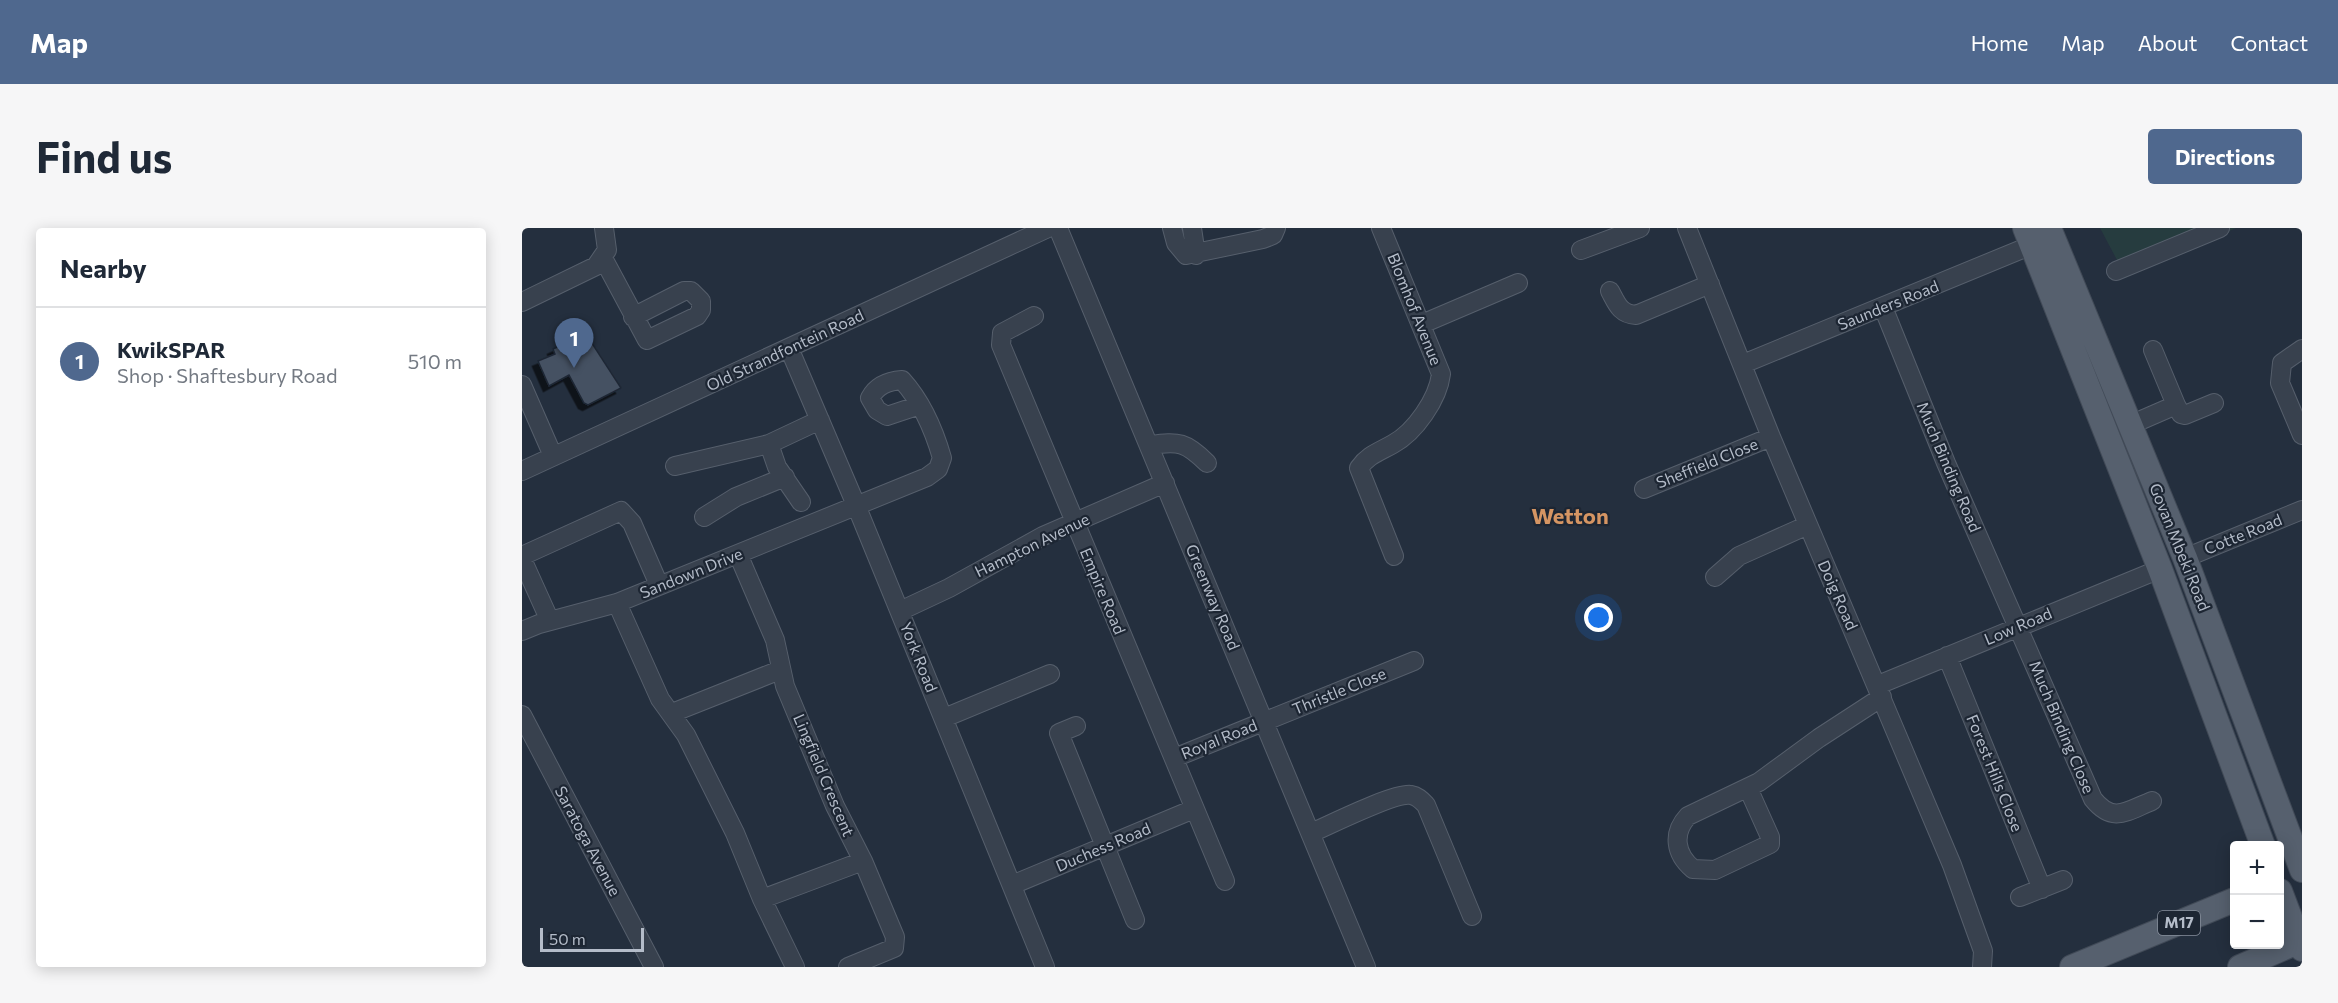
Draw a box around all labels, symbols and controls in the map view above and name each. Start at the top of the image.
text: Map [30,25,88,59]
text: Home [1971,30,2028,55]
text: Map [2061,30,2105,55]
text: About [2138,30,2197,55]
text: Contact [2230,30,2308,55]
button: Directions [2148,129,2302,184]
text: Find us [36,130,172,182]
street label: Blomhof Avenue [1384,250,1447,368]
text: Nearby [60,252,147,283]
street label: Saunders Road [1834,276,1941,333]
street label: Old Strandfontein Road [703,305,867,394]
pin: 1 [554,318,594,368]
text: KwikSPAR [117,336,226,363]
text: 1 [75,349,84,373]
text: 510 m [408,349,462,373]
text: Shop · Shaftesbury Road [117,363,337,387]
street label: Much Binding Road [1913,399,1985,535]
street label: Sheffield Close [1653,433,1761,492]
street label: Govan Mbeki Road [2146,480,2215,613]
district label: Wetton [1531,502,1609,529]
street label: Hampton Avenue [971,509,1092,581]
street label: Cotte Road [2201,509,2285,558]
street label: Greenway Road [1183,541,1244,653]
street label: Sandown Drive [637,543,745,602]
street label: Empire Road [1077,545,1130,637]
street label: Doig Road [1815,557,1862,633]
your location [1584,603,1613,632]
street label: Low Road [1981,603,2055,648]
street label: York Road [897,619,942,695]
street label: Much Binding Close [2026,658,2099,796]
street label: Thristle Close [1289,663,1388,718]
street label: Lingfield Crescent [790,711,859,839]
street label: Forest Hills Close [1963,712,2028,834]
street label: Royal Road [1178,715,1260,762]
street label: Saratoga Avenue [551,783,625,899]
street label: Duchess Road [1053,818,1153,875]
map controls [2230,841,2284,949]
button: + [2230,841,2284,895]
button: − [2230,895,2284,949]
road number: M17 [2158,911,2200,935]
scale bar [540,925,644,952]
text: 50 m [549,929,586,948]

